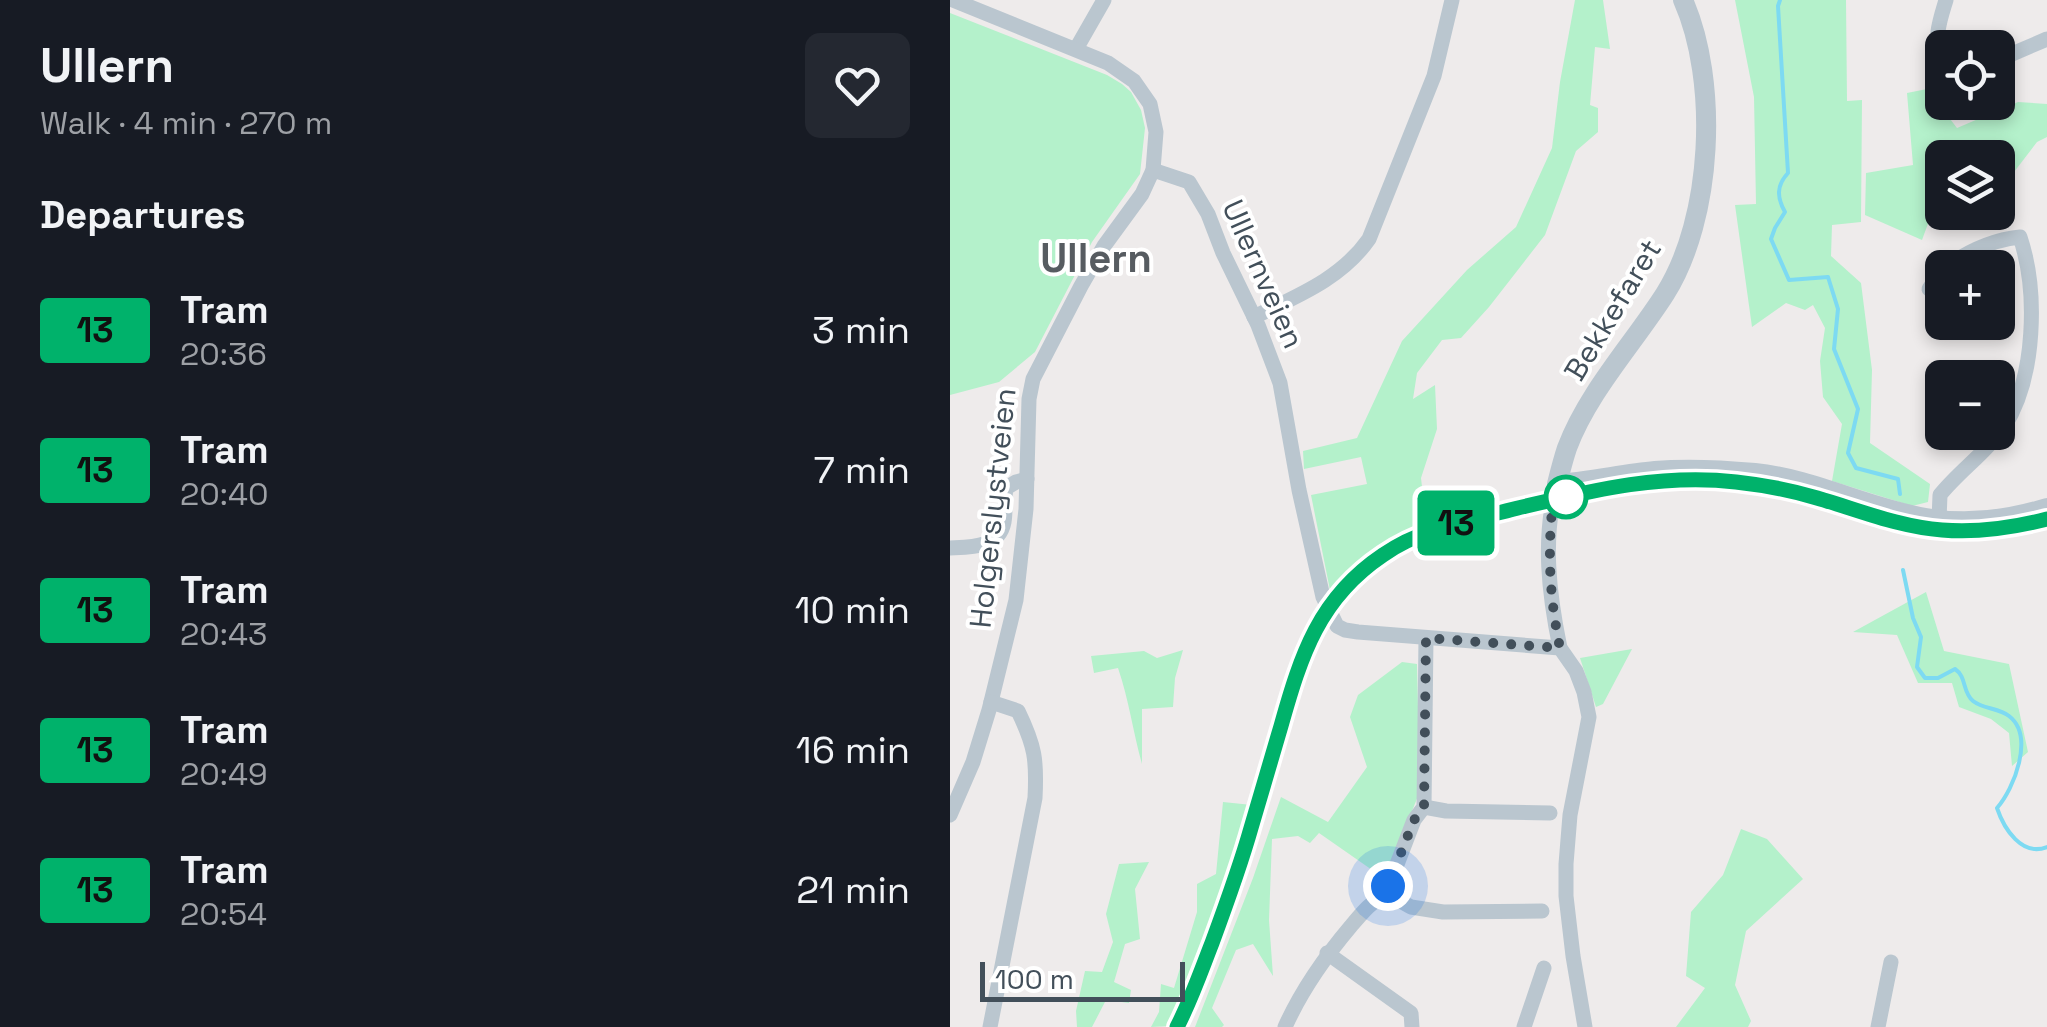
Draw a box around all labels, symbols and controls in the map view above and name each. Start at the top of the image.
map controls [1925,30,2015,450]
button: locate [1925,30,2015,120]
button: heart [805,33,910,138]
text: Ullern [40,35,174,96]
text: Walk · 4 min · 270 m [40,103,332,143]
button: layers [1925,140,2015,230]
text: Departures [40,191,245,239]
street label: Ullernveien [1213,193,1314,354]
street label: Bekkefaret [1555,232,1670,388]
district label: Ullern [1040,233,1152,284]
button: + [1925,250,2015,340]
text: Tram [180,286,269,334]
text: 3 min [812,306,910,354]
text: 13 [76,308,114,352]
text: 20:36 [180,334,267,374]
button: − [1925,360,2015,450]
street label: Holgerslystveien [961,386,1025,630]
text: Tram [180,426,269,474]
text: 7 min [814,446,910,494]
text: 13 [76,448,114,492]
text: 20:40 [180,474,268,514]
unlabelled marker [1545,476,1587,518]
line badge: 13 [1411,490,1501,556]
text: 13 [1437,501,1475,545]
text: Tram [180,566,269,614]
text: 10 min [795,586,910,634]
text: 13 [76,588,114,632]
text: 20:43 [180,614,267,654]
text: Tram [180,706,269,754]
text: 16 min [796,726,910,774]
text: 13 [76,728,114,772]
text: 20:49 [180,754,268,794]
text: Tram [180,846,269,894]
your location [1363,861,1413,911]
text: 21 min [796,866,910,914]
text: 13 [76,868,114,912]
text: 20:54 [180,894,267,934]
scale bar [980,957,1185,1002]
text: 100 m [995,961,1074,997]

